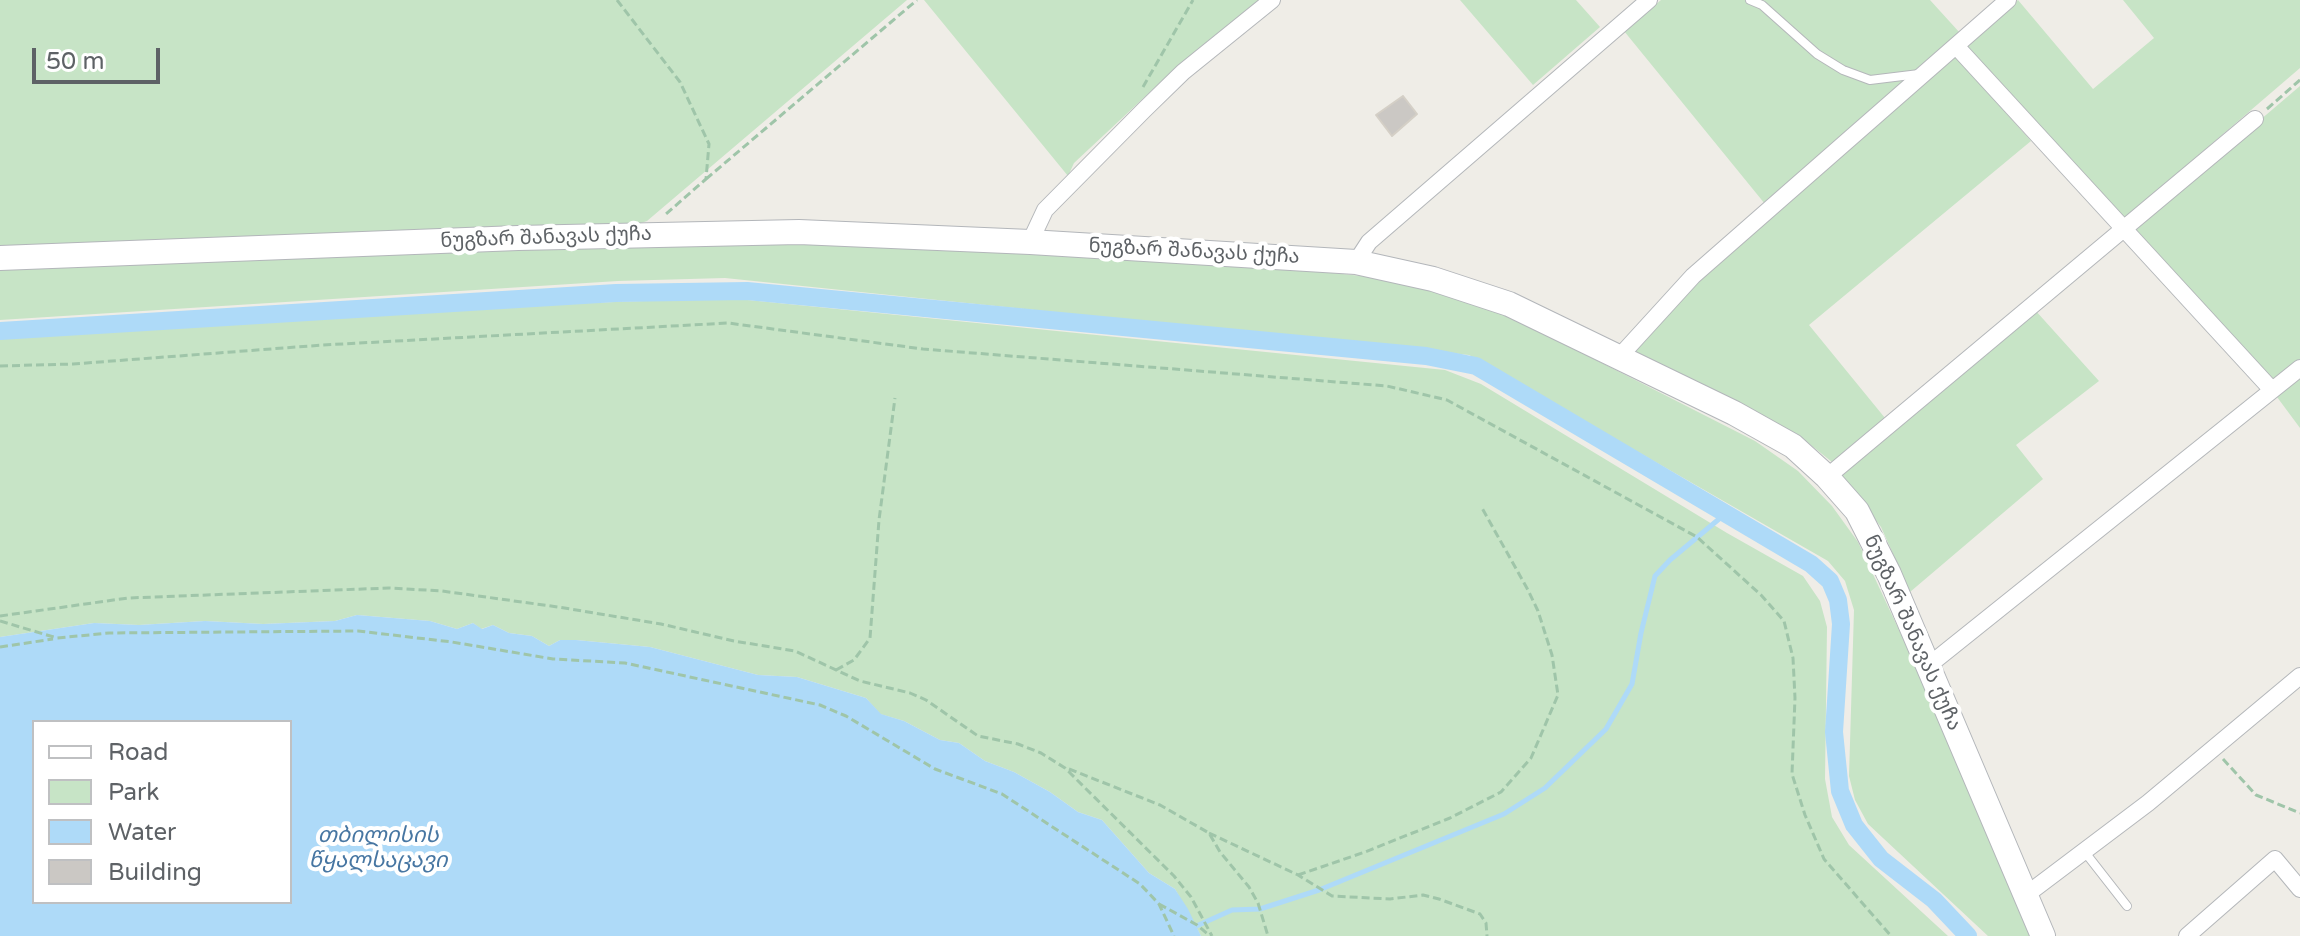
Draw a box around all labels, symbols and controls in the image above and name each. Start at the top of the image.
scale bar [36,32,164,82]
text: 50 m [46,47,104,76]
street label: ნუგზარ შანავას ქუჩა [440,222,652,254]
street label: ნუგზარ შანავას ქუჩა [1088,234,1300,270]
street label: ნუგზარ შანავას ქუჩა [1858,532,1966,734]
legend [32,720,292,904]
text: Road [108,738,168,767]
text: Park [108,778,159,807]
text: Water [108,818,176,847]
water label: თბილისის წყალსაცავი [309,823,447,874]
text: Building [108,858,202,887]

